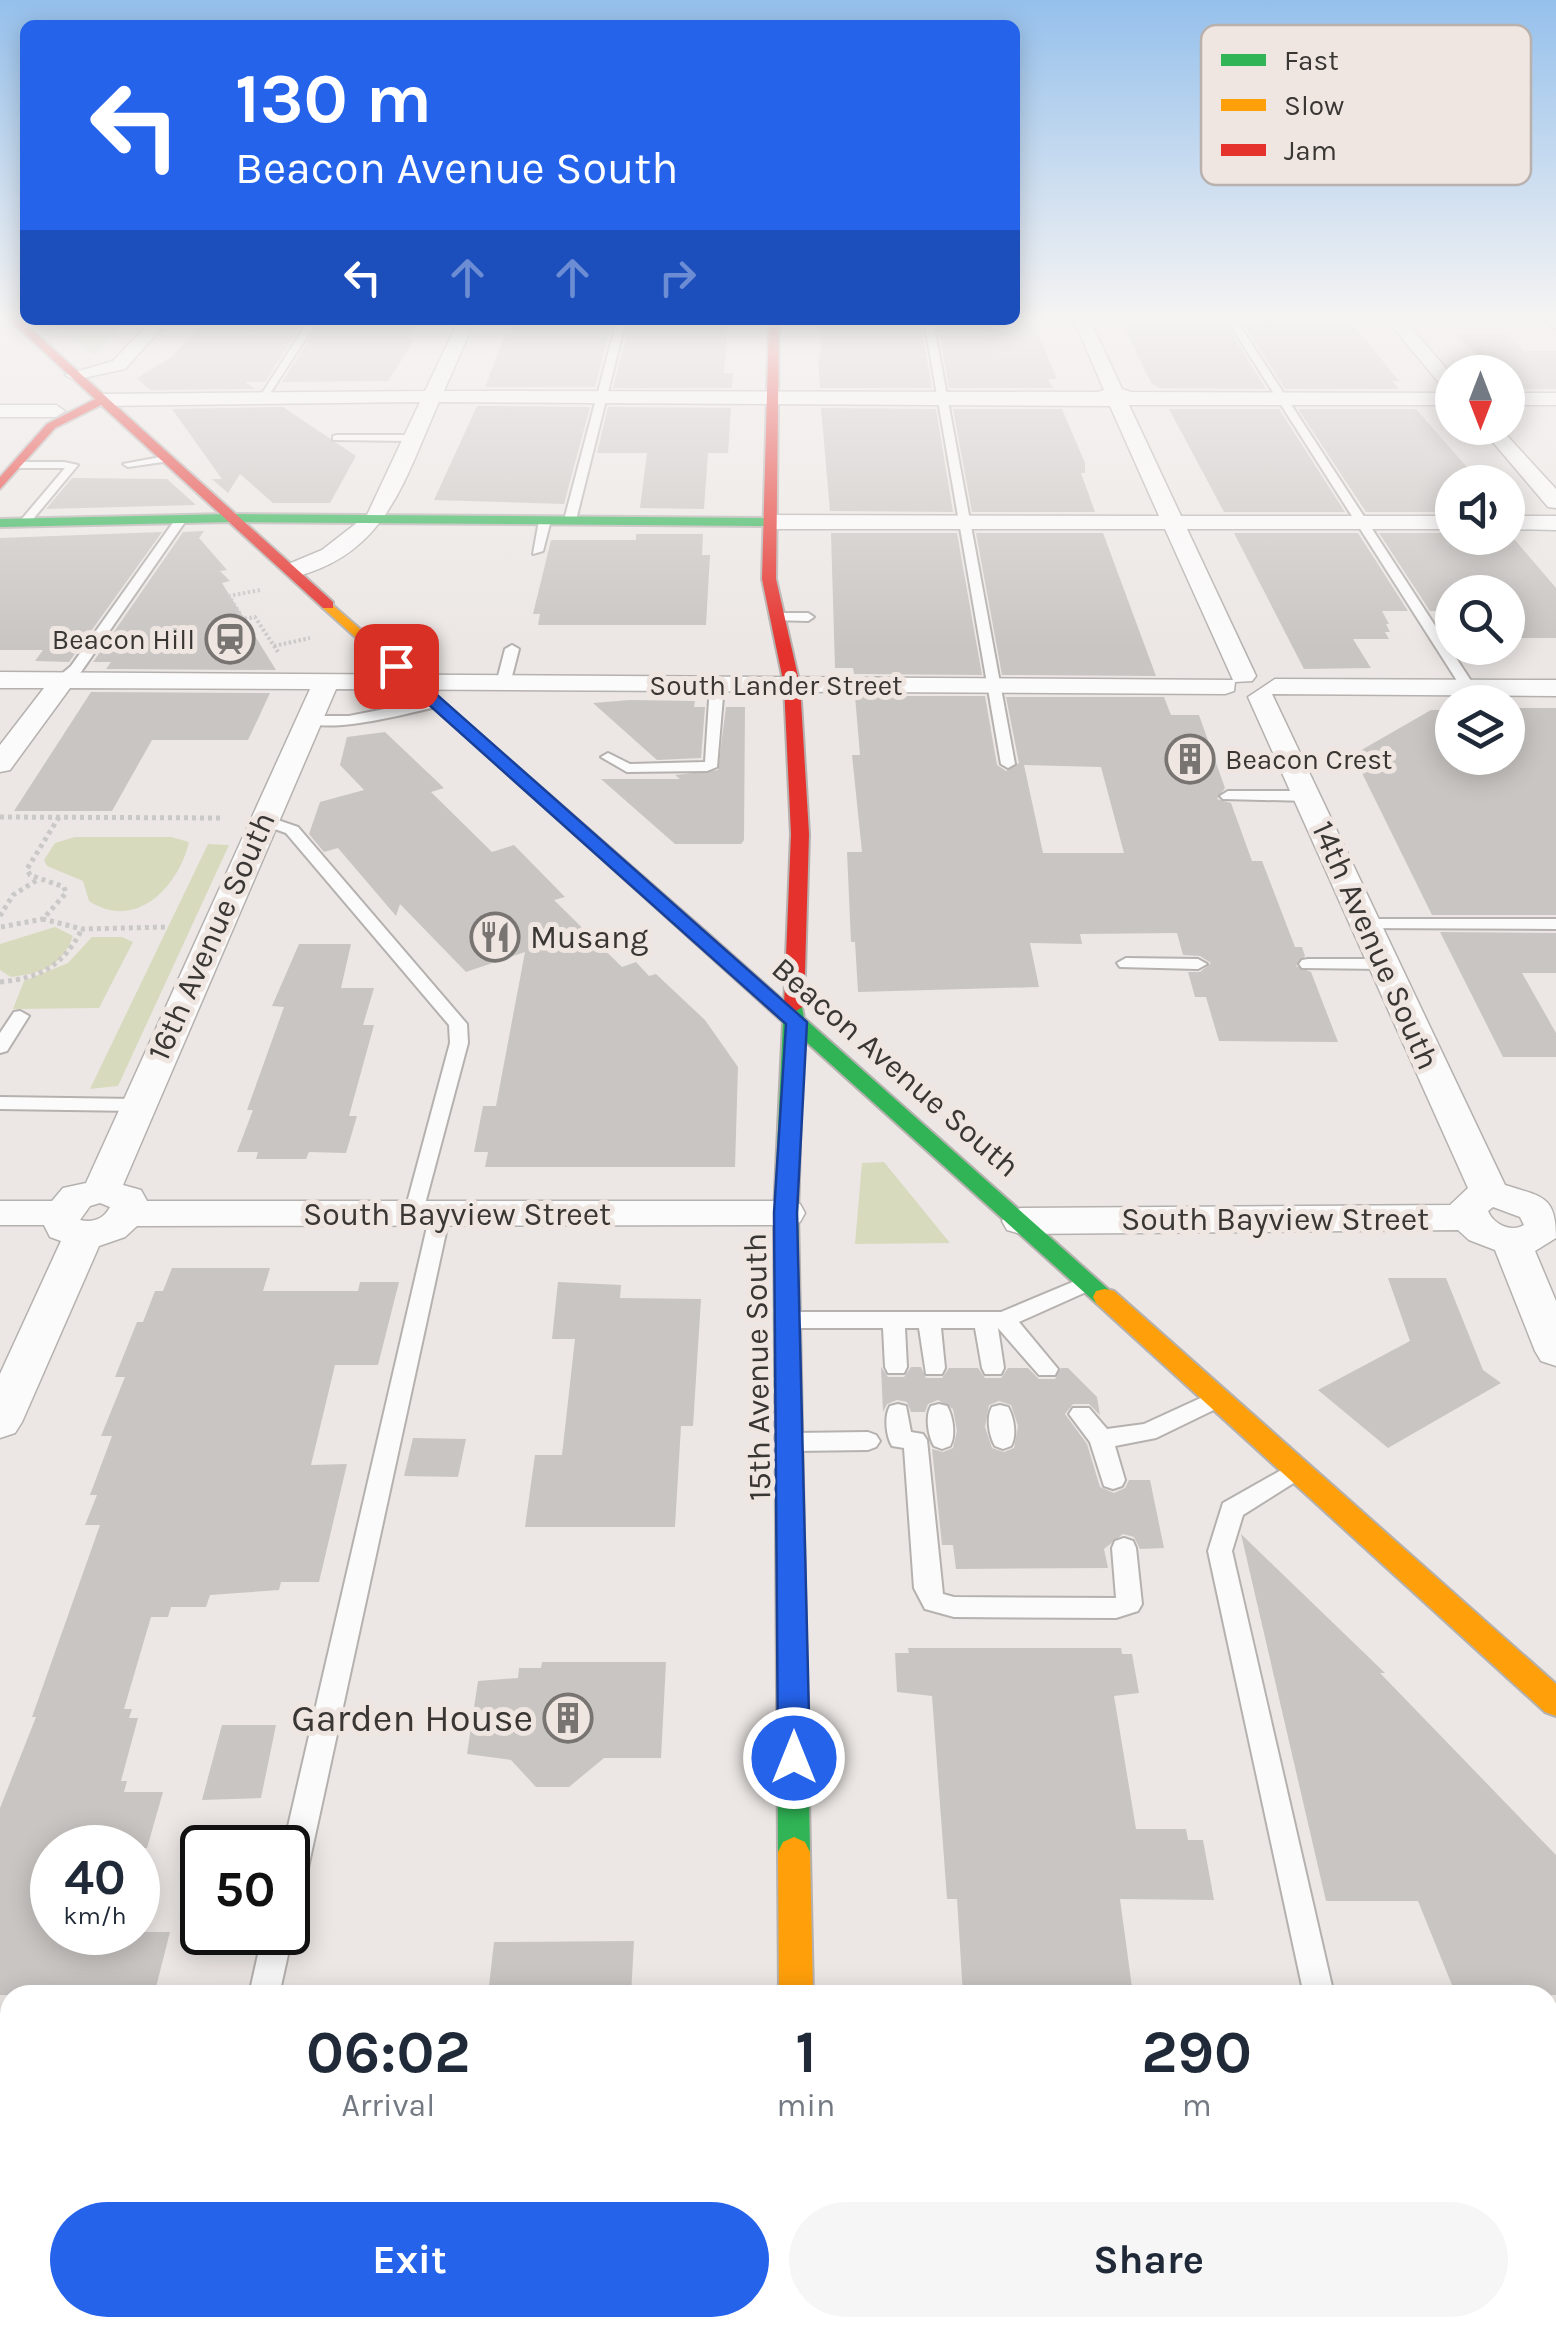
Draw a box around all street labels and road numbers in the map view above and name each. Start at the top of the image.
street label: South Lander Street [649,669,903,702]
street label: 16th Avenue South [140,806,283,1066]
street label: 14th Avenue South [1304,815,1447,1075]
street label: Beacon Avenue South [765,950,1027,1185]
street label: South Bayview Street [303,1196,611,1233]
street label: South Bayview Street [1121,1201,1429,1238]
street label: 15th Avenue South [737,1233,778,1501]

